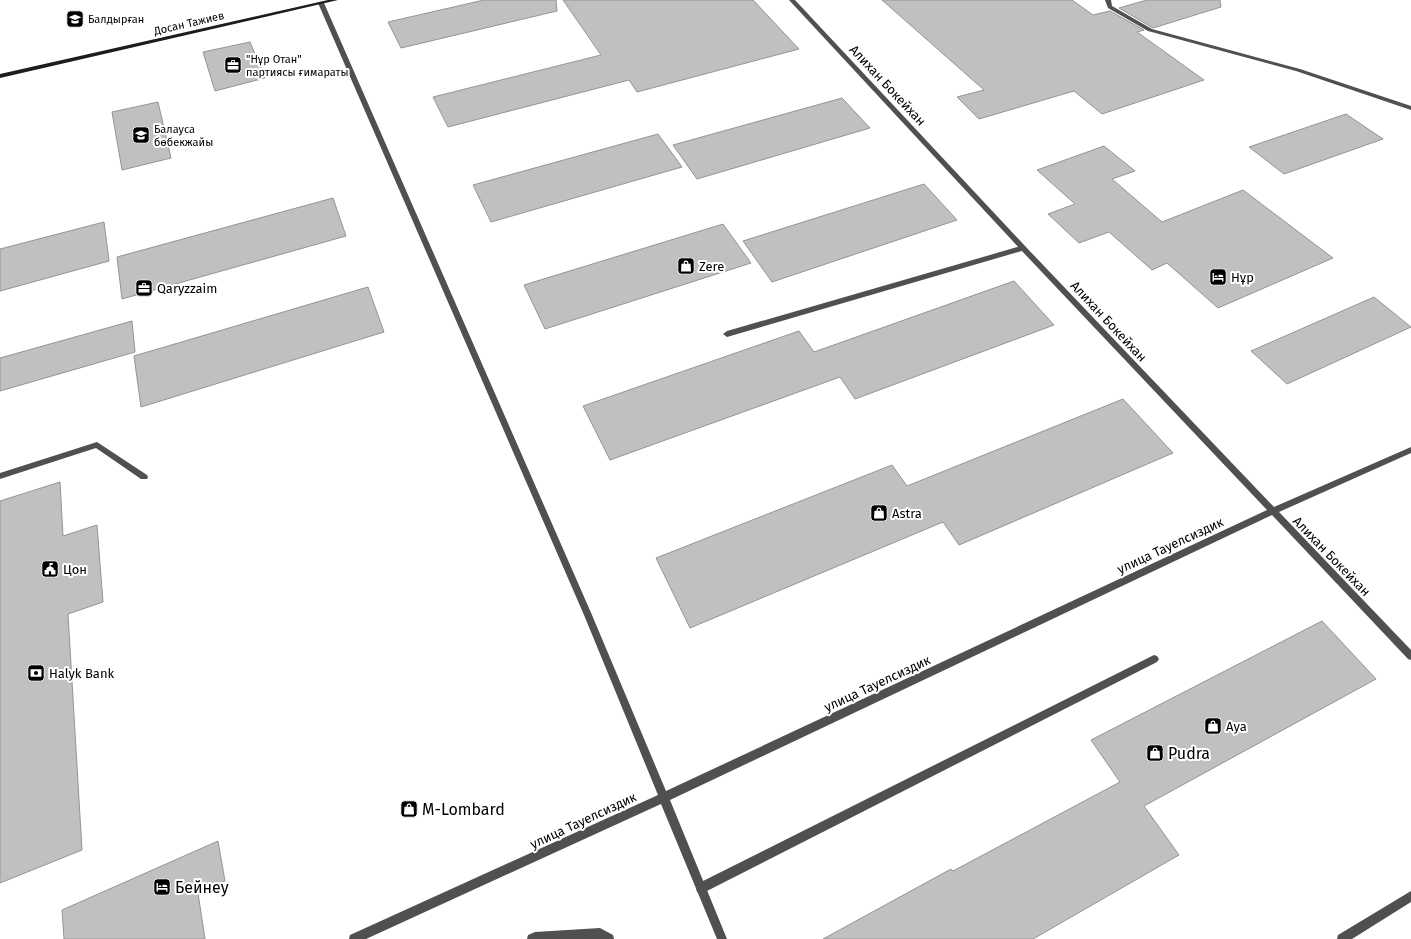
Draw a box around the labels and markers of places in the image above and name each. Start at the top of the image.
school or university icon: Балдырған [65,9,85,29]
place label: Балдырған [88,13,144,26]
place label: "Нұр Отан" партиясы ғимараты [246,53,349,79]
office icon: "Нұр Отан" партиясы ғимараты [223,55,243,75]
place label: Балауса бөбекжайы [154,123,213,149]
school or university icon: Балауса бөбекжайы [131,125,151,145]
shop icon: Zere [676,256,696,276]
place label: Zere [699,259,724,274]
hotel icon: Нұр [1208,267,1228,287]
place label: Нұр [1231,270,1254,285]
office icon: Qaryzzaim [134,278,154,298]
place label: Qaryzzaim [157,281,217,296]
shop icon: Astra [869,503,889,523]
place label: Astra [892,506,922,521]
public building icon: Цон [40,559,60,579]
place label: Цон [63,562,87,577]
bank icon: Halyk Bank [26,663,46,683]
place label: Halyk Bank [49,666,115,681]
shop icon: Aya [1203,716,1223,736]
place label: Aya [1226,719,1247,734]
shop icon: Pudra [1145,743,1165,763]
place label: Pudra [1168,744,1210,763]
shop icon: M-Lombard [399,799,419,819]
place label: M-Lombard [422,800,505,819]
hotel icon: Бейнеу [152,877,172,897]
place label: Бейнеу [175,878,229,897]

